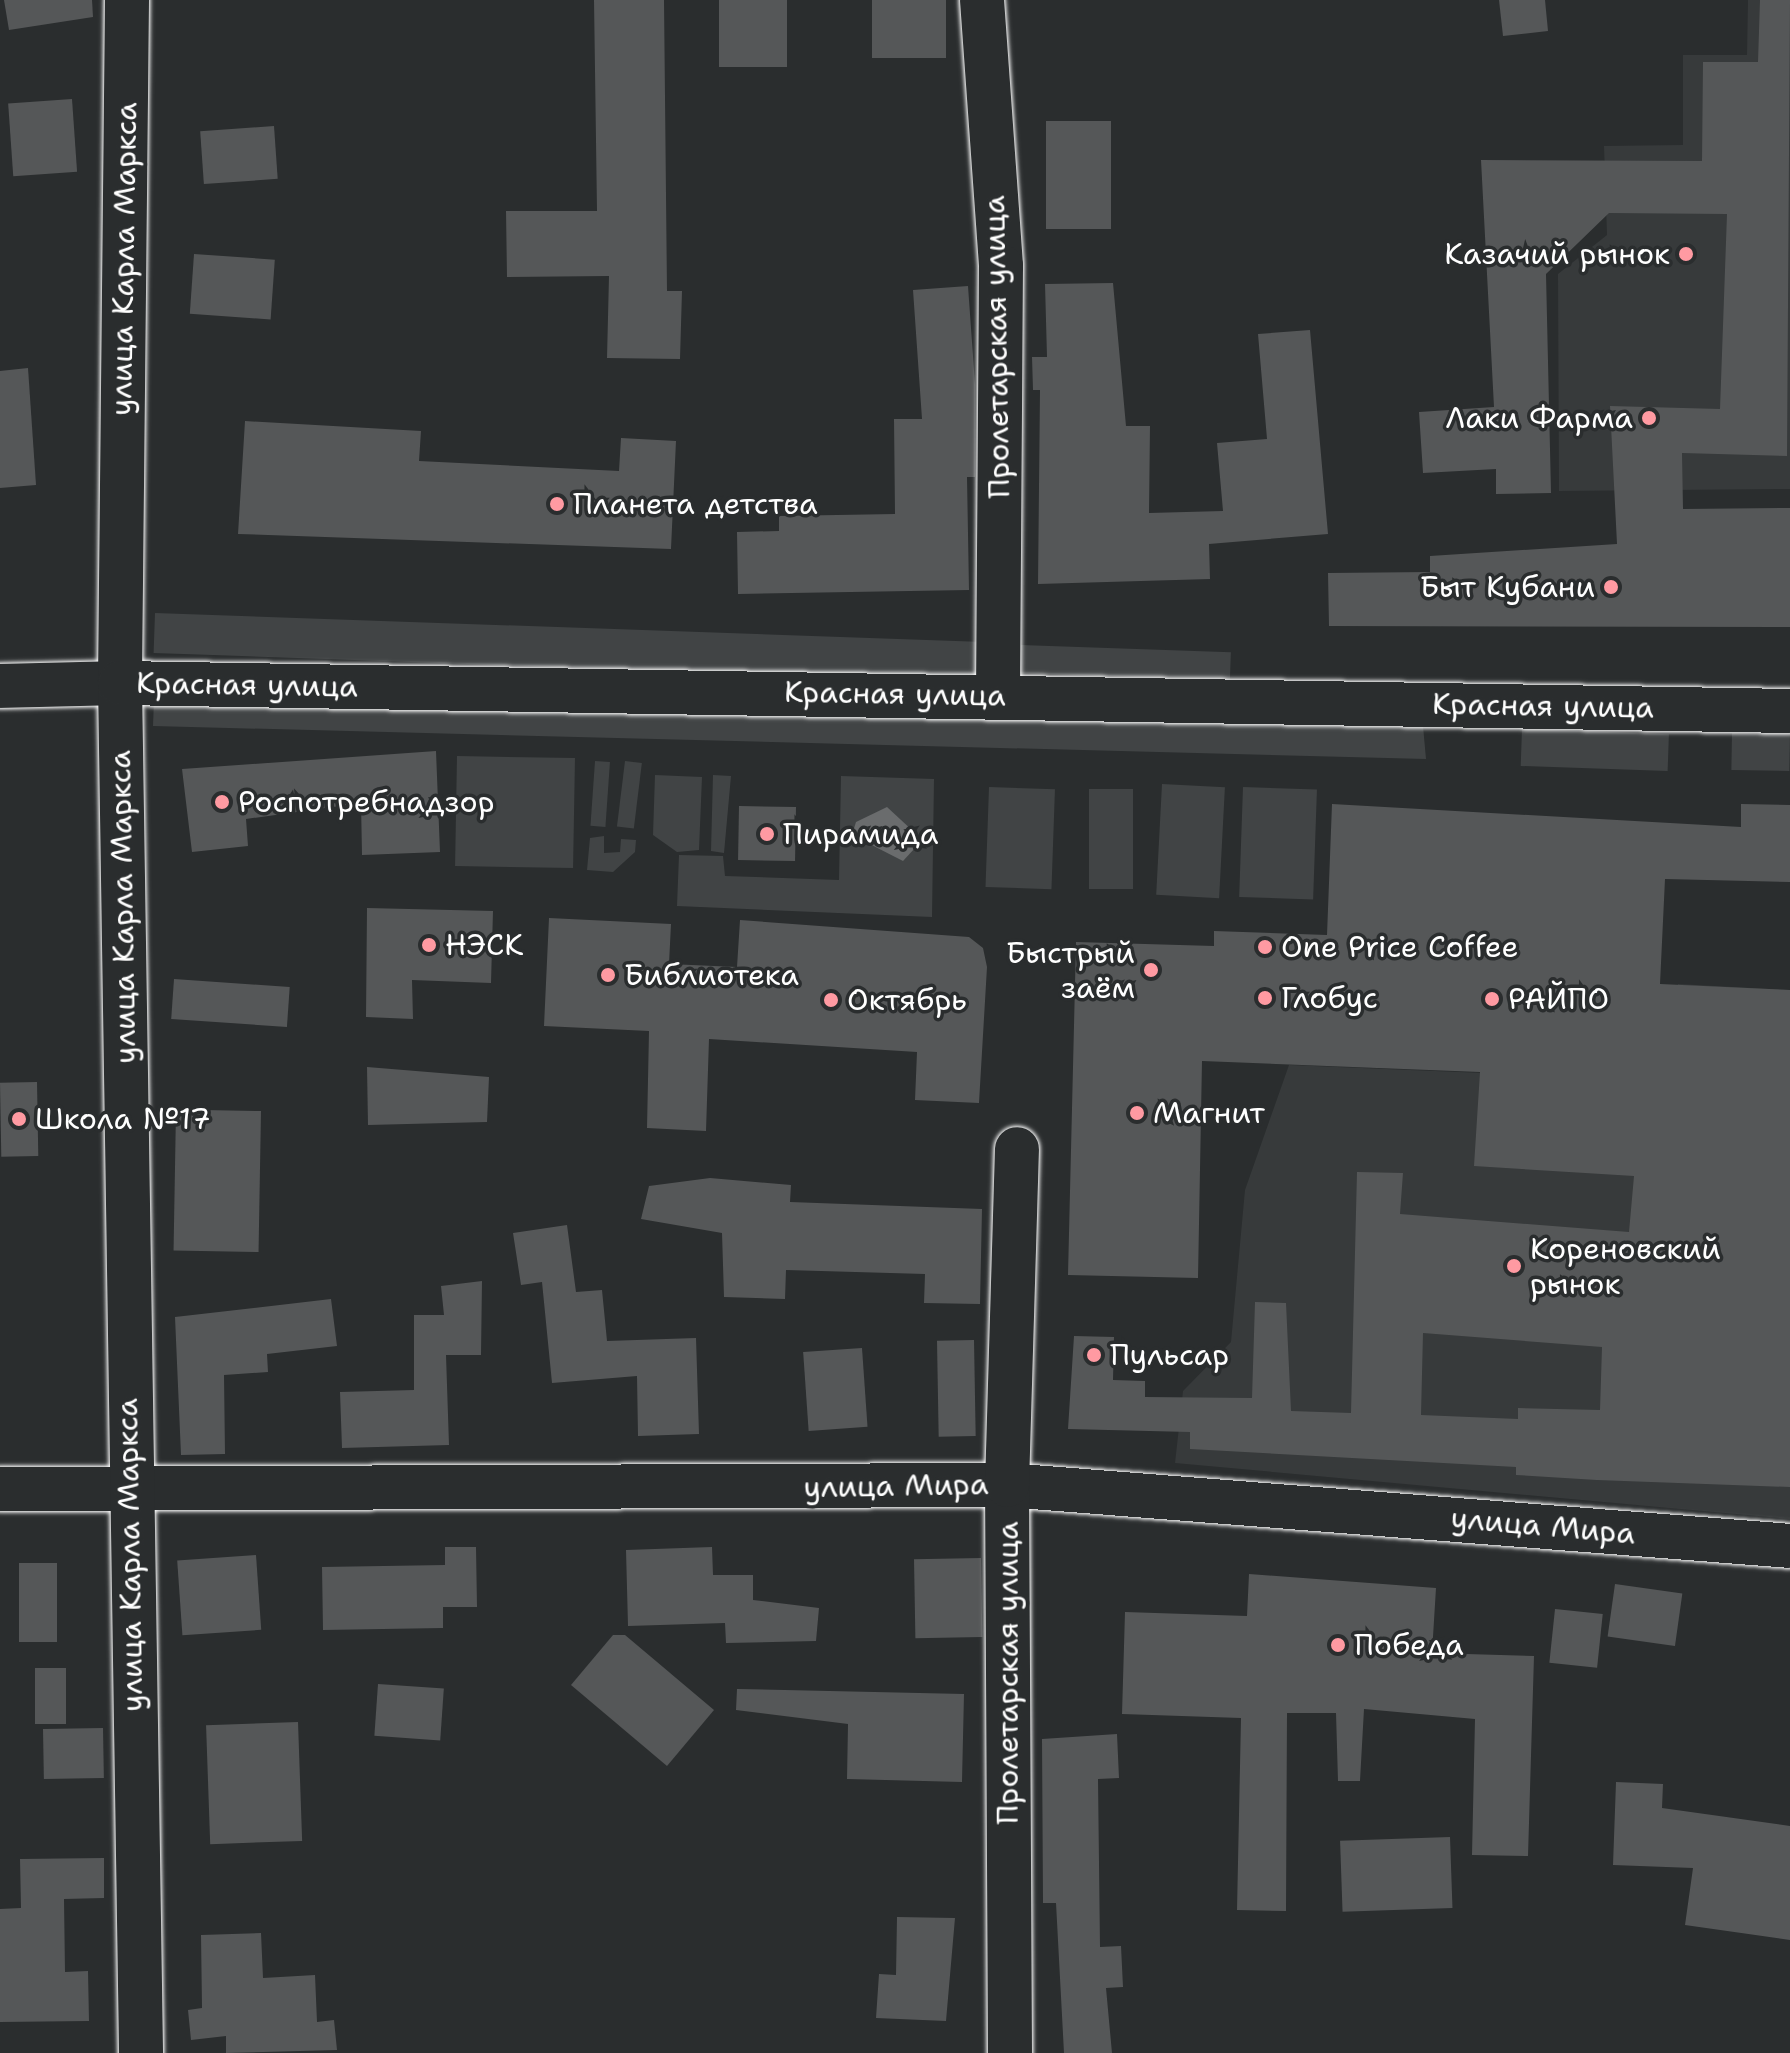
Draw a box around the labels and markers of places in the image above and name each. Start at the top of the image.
place label: Казачий рынок [1444,236,1670,272]
marker: Казачий рынок [1677,245,1695,263]
place label: Лаки Фарма [1446,400,1633,436]
marker: Лаки Фарма [1640,409,1658,427]
place label: Планета детства [573,486,818,522]
marker: Планета детства [548,495,566,513]
place label: Быт Кубани [1420,569,1595,605]
marker: Быт Кубани [1602,578,1620,596]
place label: Роспотребнадзор [238,784,495,820]
marker: Роспотребнадзор [213,793,231,811]
place label: Пирамида [783,816,938,852]
marker: Пирамида [758,825,776,843]
place label: НЭСК [445,927,524,963]
place label: One Price Coffee [1281,929,1518,965]
place label: Быстрый заём [1006,935,1135,1006]
marker: НЭСК [420,936,438,954]
marker: One Price Coffee [1256,938,1274,956]
place label: Библиотека [624,957,799,993]
marker: Быстрый заём [1142,961,1160,979]
marker: Библиотека [599,966,617,984]
place label: Глобус [1281,980,1378,1016]
place label: РАЙПО [1508,981,1609,1017]
place label: Октябрь [847,982,967,1018]
marker: Глобус [1256,989,1274,1007]
marker: РАЙПО [1483,990,1501,1008]
marker: Октябрь [822,991,840,1009]
place label: Магнит [1153,1095,1265,1131]
place label: Школа №17 [35,1101,211,1137]
marker: Магнит [1128,1104,1146,1122]
marker: Школа №17 [10,1110,28,1128]
place label: Кореновский рынок [1530,1231,1721,1302]
marker: Кореновский рынок [1505,1257,1523,1275]
place label: Пульсар [1110,1337,1229,1373]
marker: Пульсар [1085,1346,1103,1364]
place label: Победа [1354,1627,1464,1663]
marker: Победа [1329,1636,1347,1654]

